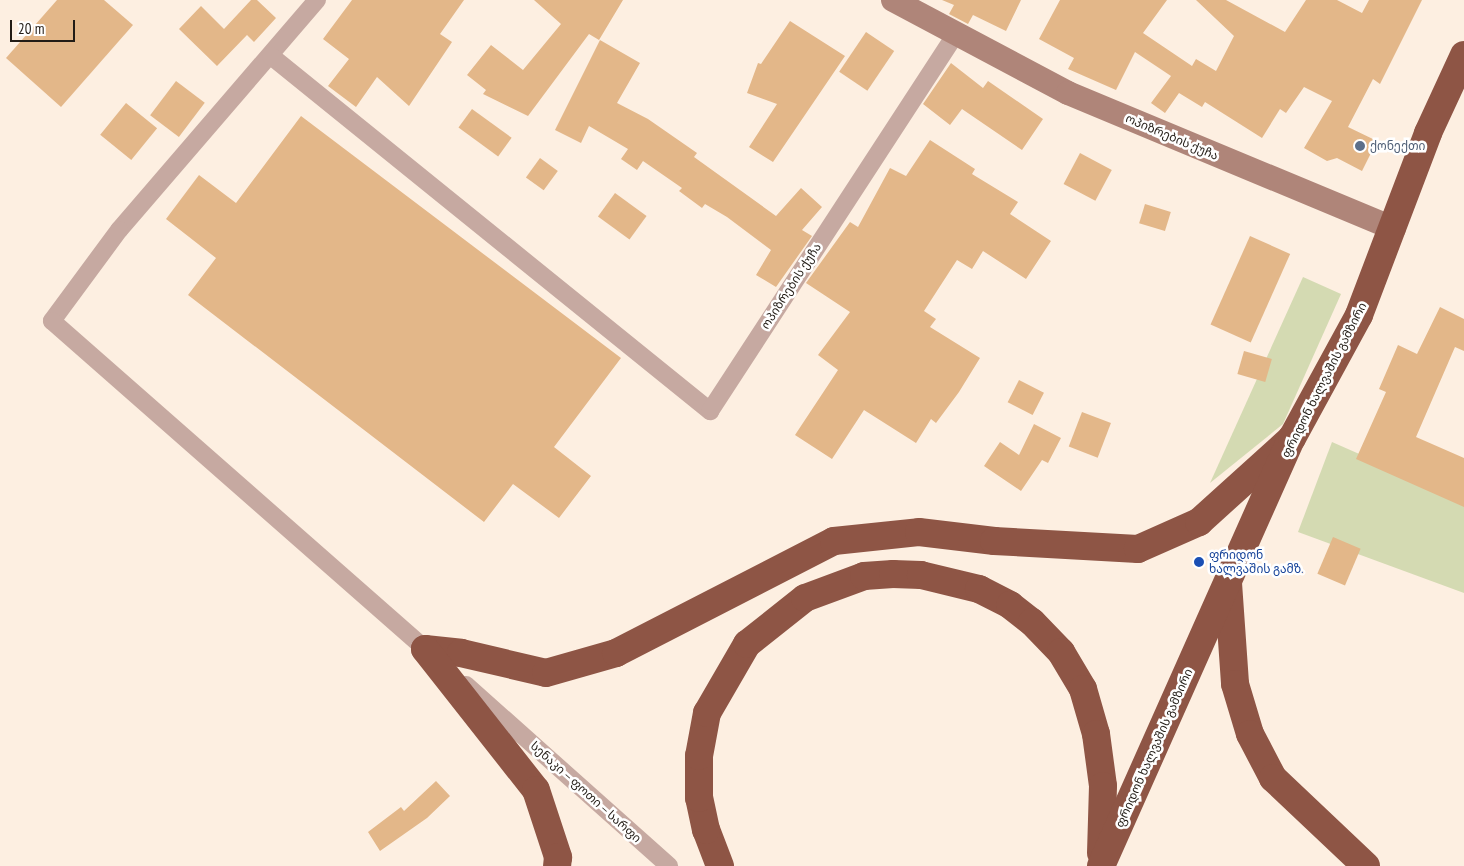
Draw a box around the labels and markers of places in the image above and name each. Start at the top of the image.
place label: ქონექთი [1370,139,1425,153]
marker: ქონექთი [1354,140,1366,152]
place label: ფრიდონ ხალვაშის გამზ. [1209,548,1303,576]
marker: ფრიდონ ხალვაშის გამზ. [1193,556,1205,568]

